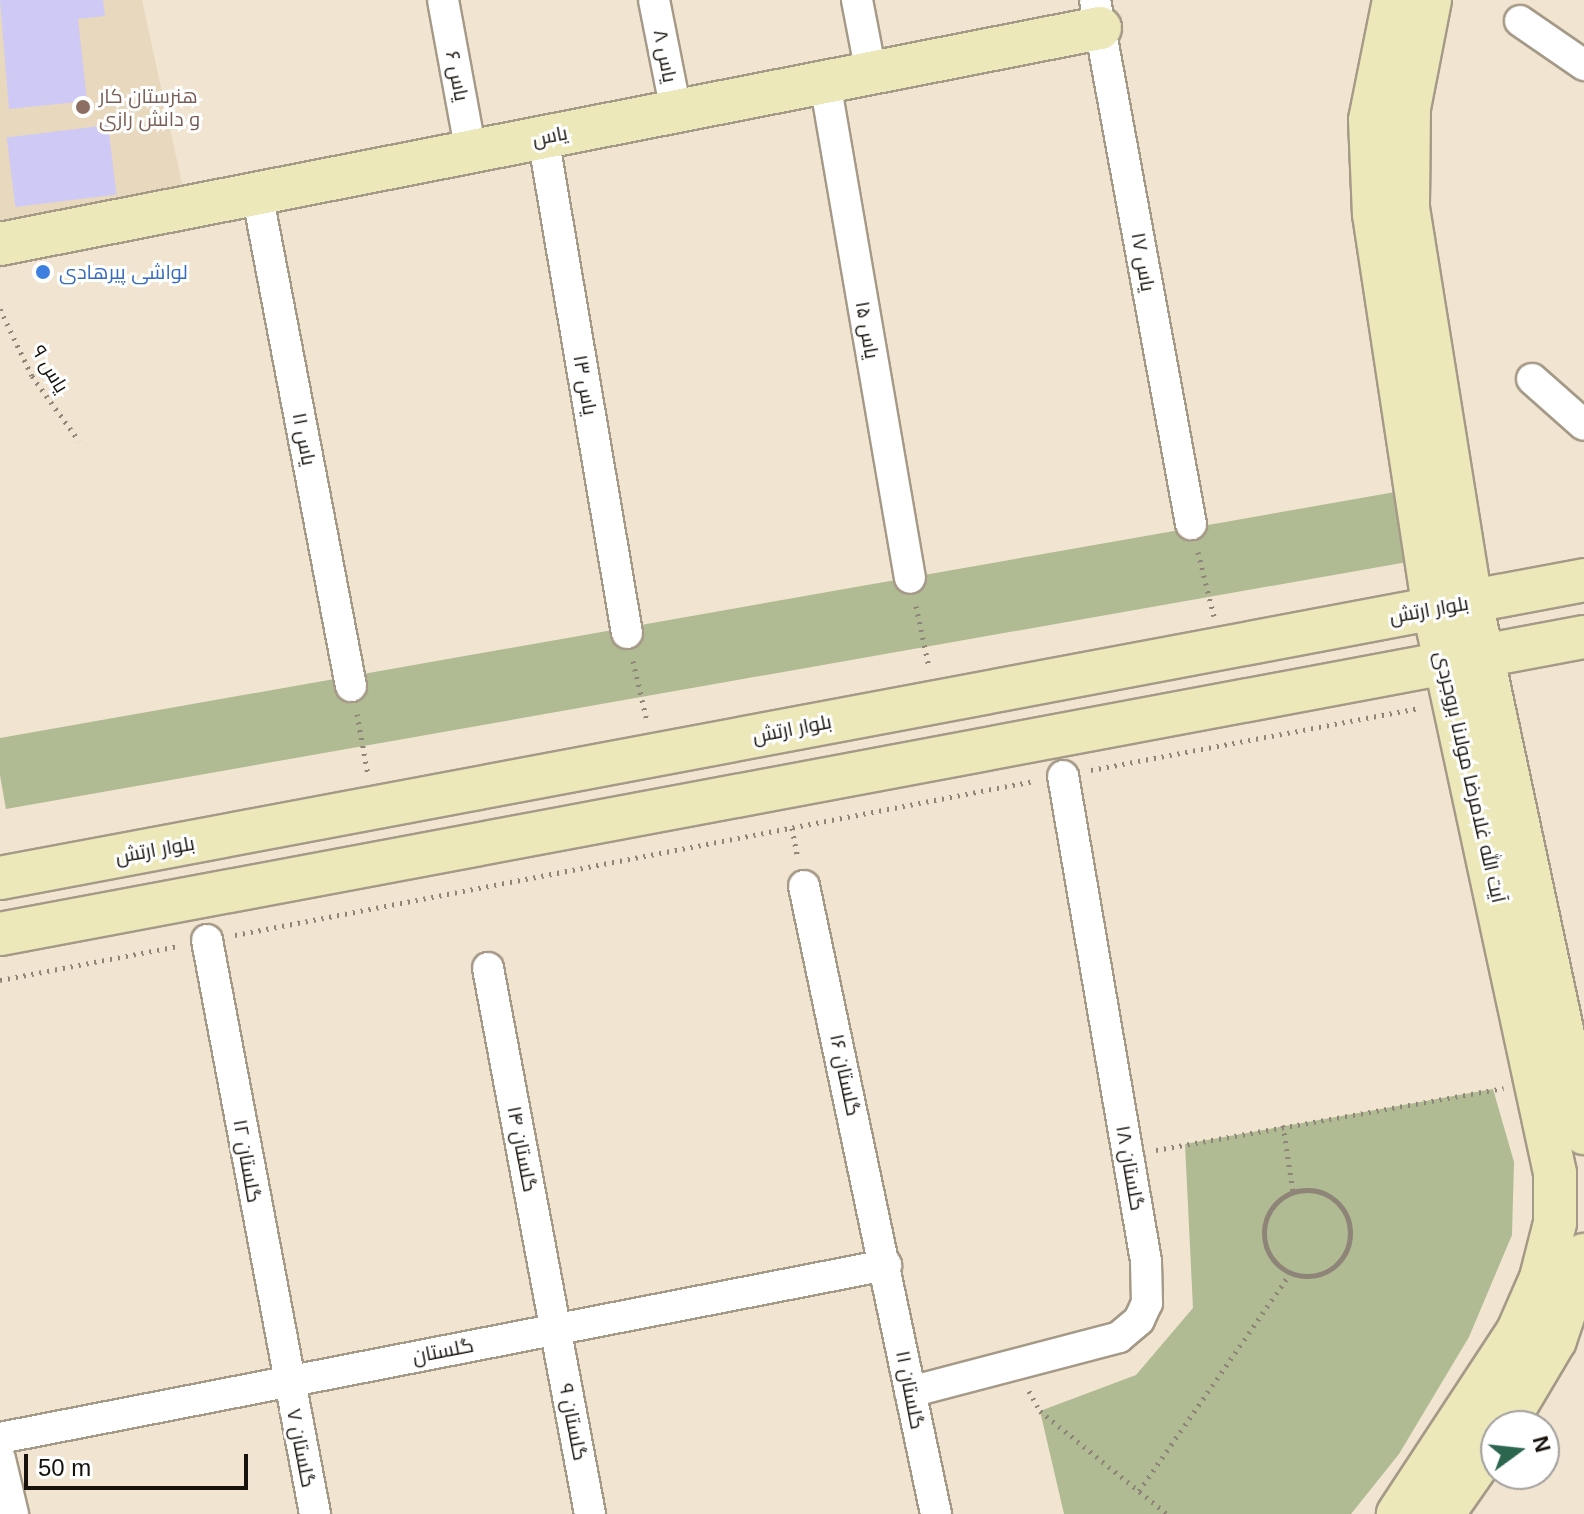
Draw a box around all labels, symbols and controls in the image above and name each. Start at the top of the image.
street label: یاس ۸ [648,27,682,85]
street label: یاس ۶ [440,49,474,103]
place label: هنرستان کار و دانش رازی [99,84,200,131]
marker: هنرستان کار و دانش رازی [74,98,92,116]
street label: یاس [530,121,570,151]
street label: یاس ۱۷ [1126,231,1160,293]
place label: لواشی پیرهادی [59,260,188,284]
marker: لواشی پیرهادی [34,263,52,281]
street label: یاس ۱۵ [850,299,884,361]
street label: یاس ۹ [26,341,74,397]
street label: یاس ۱۳ [568,353,602,417]
street label: یاس ۱۱ [287,411,321,467]
street label: بلوار ارتش [1387,591,1471,629]
street label: آیت الله غلامرضا مولانا بروجردی [1429,649,1511,905]
street label: بلوار ارتش [750,710,834,748]
street label: بلوار ارتش [113,831,197,869]
street label: گلستان ۱۶ [825,1032,865,1118]
street label: گلستان ۱۴ [502,1104,542,1194]
street label: گلستان ۱۲ [228,1117,266,1205]
street label: گلستان ۱۸ [1111,1123,1149,1213]
street label: گلستان [410,1333,476,1369]
street label: گلستان ۱۱ [891,1349,929,1431]
street label: گلستان ۹ [554,1381,592,1463]
street label: گلستان ۷ [282,1406,320,1490]
north arrow [1480,1410,1560,1490]
text: N [1528,1433,1556,1455]
scale bar [28,1438,252,1488]
text: 50 m [38,1454,91,1481]

